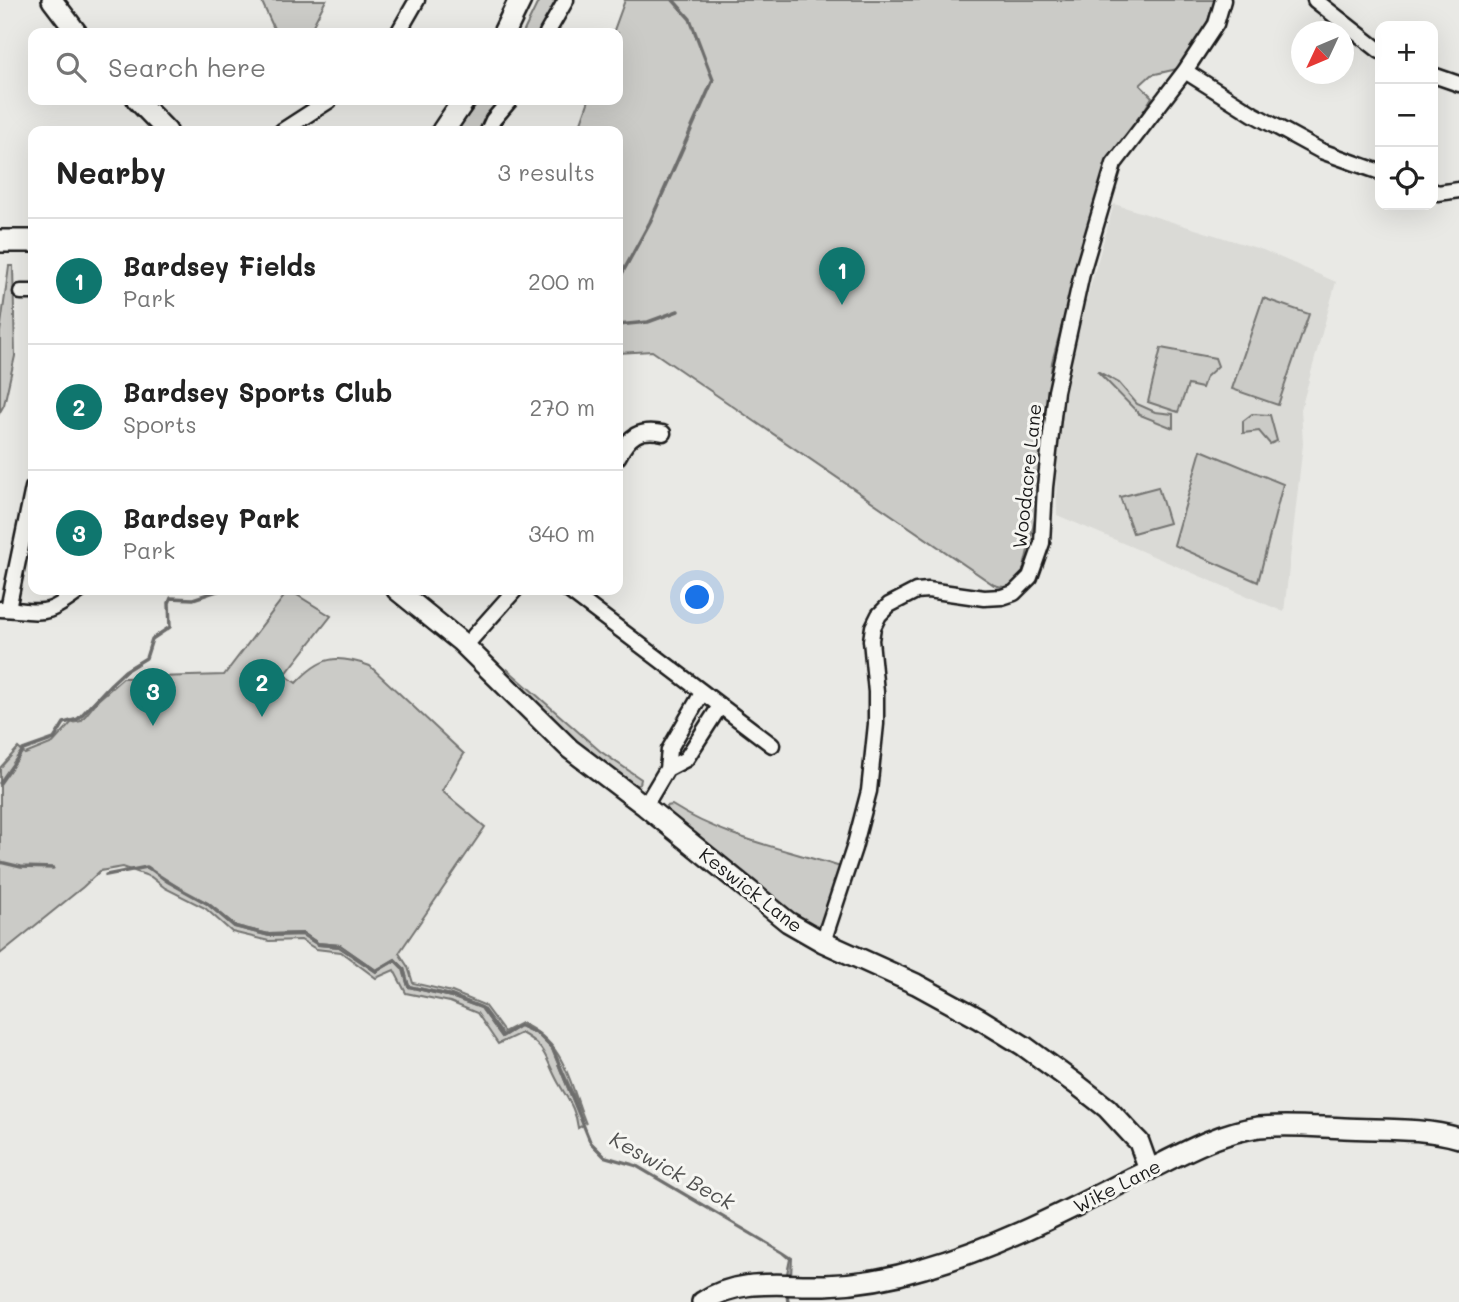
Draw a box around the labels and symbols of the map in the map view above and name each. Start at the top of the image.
north arrow [1291,21,1354,84]
pin: 1 [819,247,865,305]
street label: Woodacre Lane [1006,402,1047,550]
your location [680,580,714,614]
pin: 2 [239,659,285,717]
pin: 3 [130,668,176,726]
street label: Keswick Lane [695,841,808,938]
water label: Keswick Beck [606,1124,741,1215]
street label: Wike Lane [1069,1153,1165,1218]

